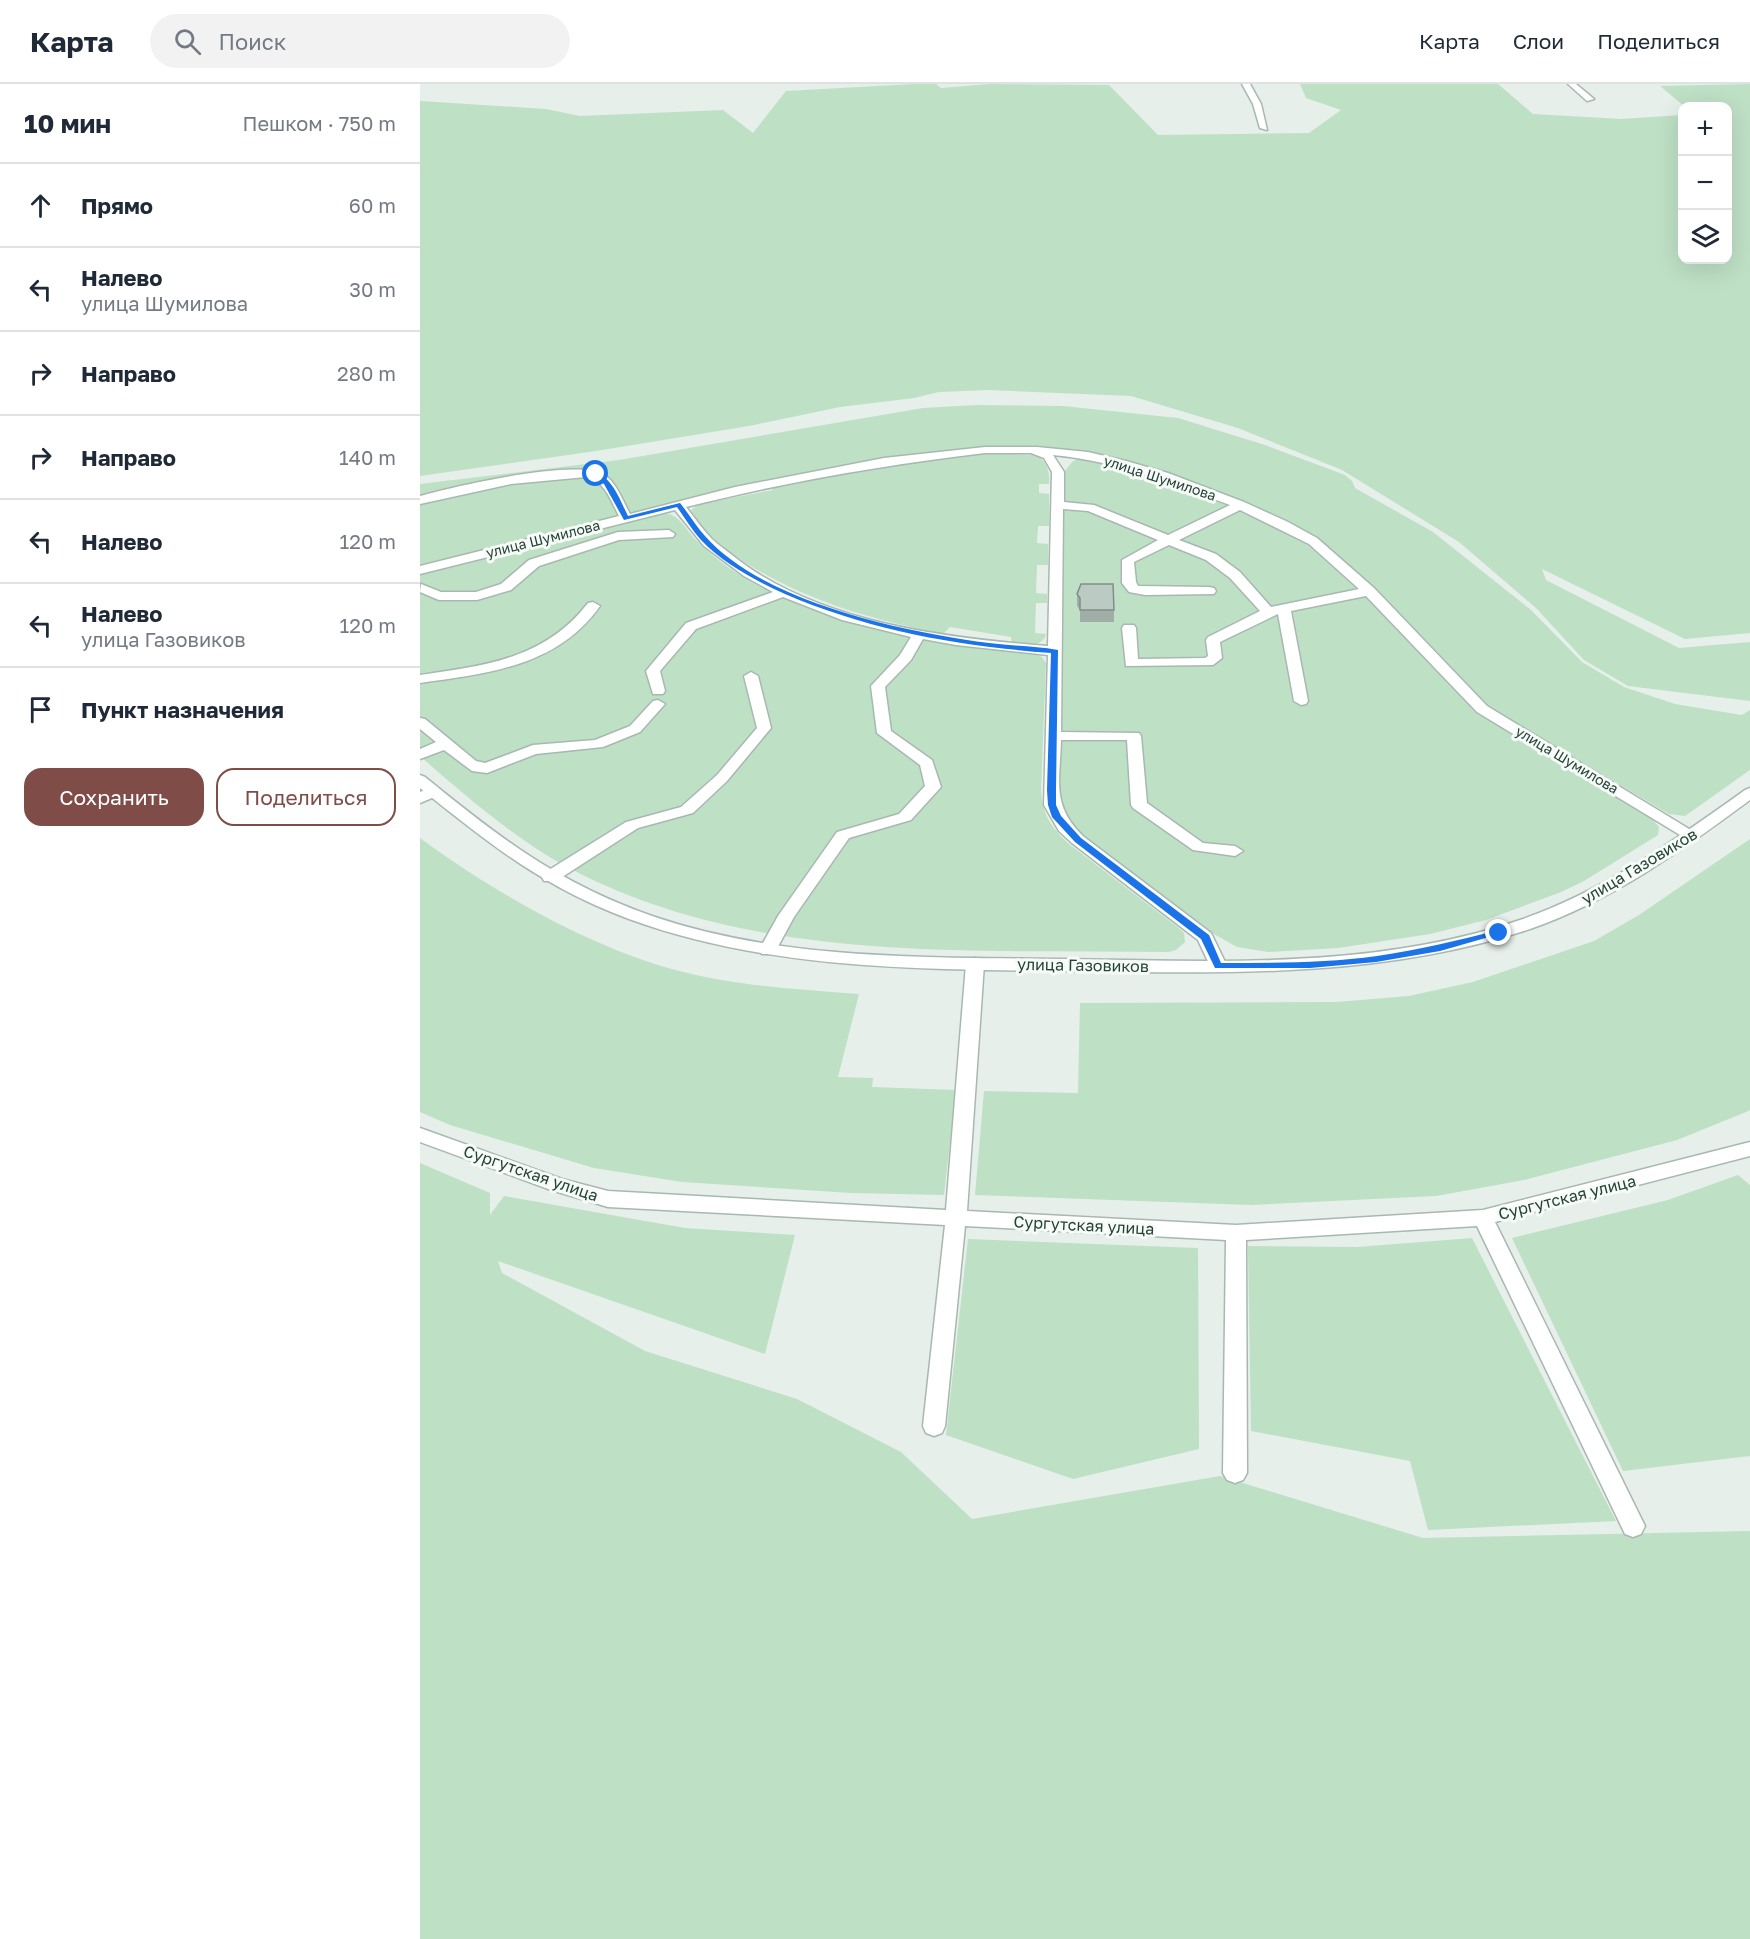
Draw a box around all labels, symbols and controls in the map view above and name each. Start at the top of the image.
search box [150,14,570,68]
text: Карта [30,25,114,58]
icon: search [171,25,204,58]
text: Поиск [219,28,286,55]
text: Карта [1419,28,1480,54]
text: Слои [1513,28,1564,54]
text: Поделиться [1597,28,1720,54]
map controls [1678,102,1732,264]
button: + [1678,102,1732,156]
text: 10 мин [24,108,111,139]
text: Пешком · 750 m [242,111,396,135]
button: − [1678,156,1732,210]
icon: ahead [24,189,57,222]
text: Прямо [81,192,153,219]
text: 60 m [349,193,396,217]
button: layers [1678,210,1732,264]
text: Налево [81,264,163,291]
icon: left [24,273,57,306]
text: 30 m [349,277,396,301]
text: улица Шумилова [81,291,248,315]
icon: right [24,357,57,390]
text: Направо [81,360,176,387]
text: 280 m [337,361,396,385]
icon: right [24,441,57,474]
text: Направо [81,444,176,471]
text: 140 m [339,445,396,469]
street label: улица Шумилова [1102,451,1218,504]
route start [582,460,608,486]
street label: улица Шумилова [484,516,602,561]
icon: left [24,525,57,558]
text: Налево [81,528,163,555]
text: 120 m [340,529,396,553]
text: Налево [81,600,163,627]
icon: left [24,609,57,642]
text: 120 m [340,613,396,637]
text: улица Газовиков [81,627,246,651]
icon: arrive [24,693,57,726]
text: Пункт назначения [81,696,284,723]
street label: улица Шумилова [1513,722,1622,797]
button: Сохранить [24,768,204,826]
button: Поделиться [216,768,396,826]
street label: улица Газовиков [1577,824,1701,908]
route end [1485,919,1511,945]
street label: улица Газовиков [1017,954,1149,976]
street label: Сургутская улица [461,1141,601,1205]
street label: Сургутская улица [1496,1170,1638,1224]
street label: Сургутская улица [1013,1211,1155,1239]

